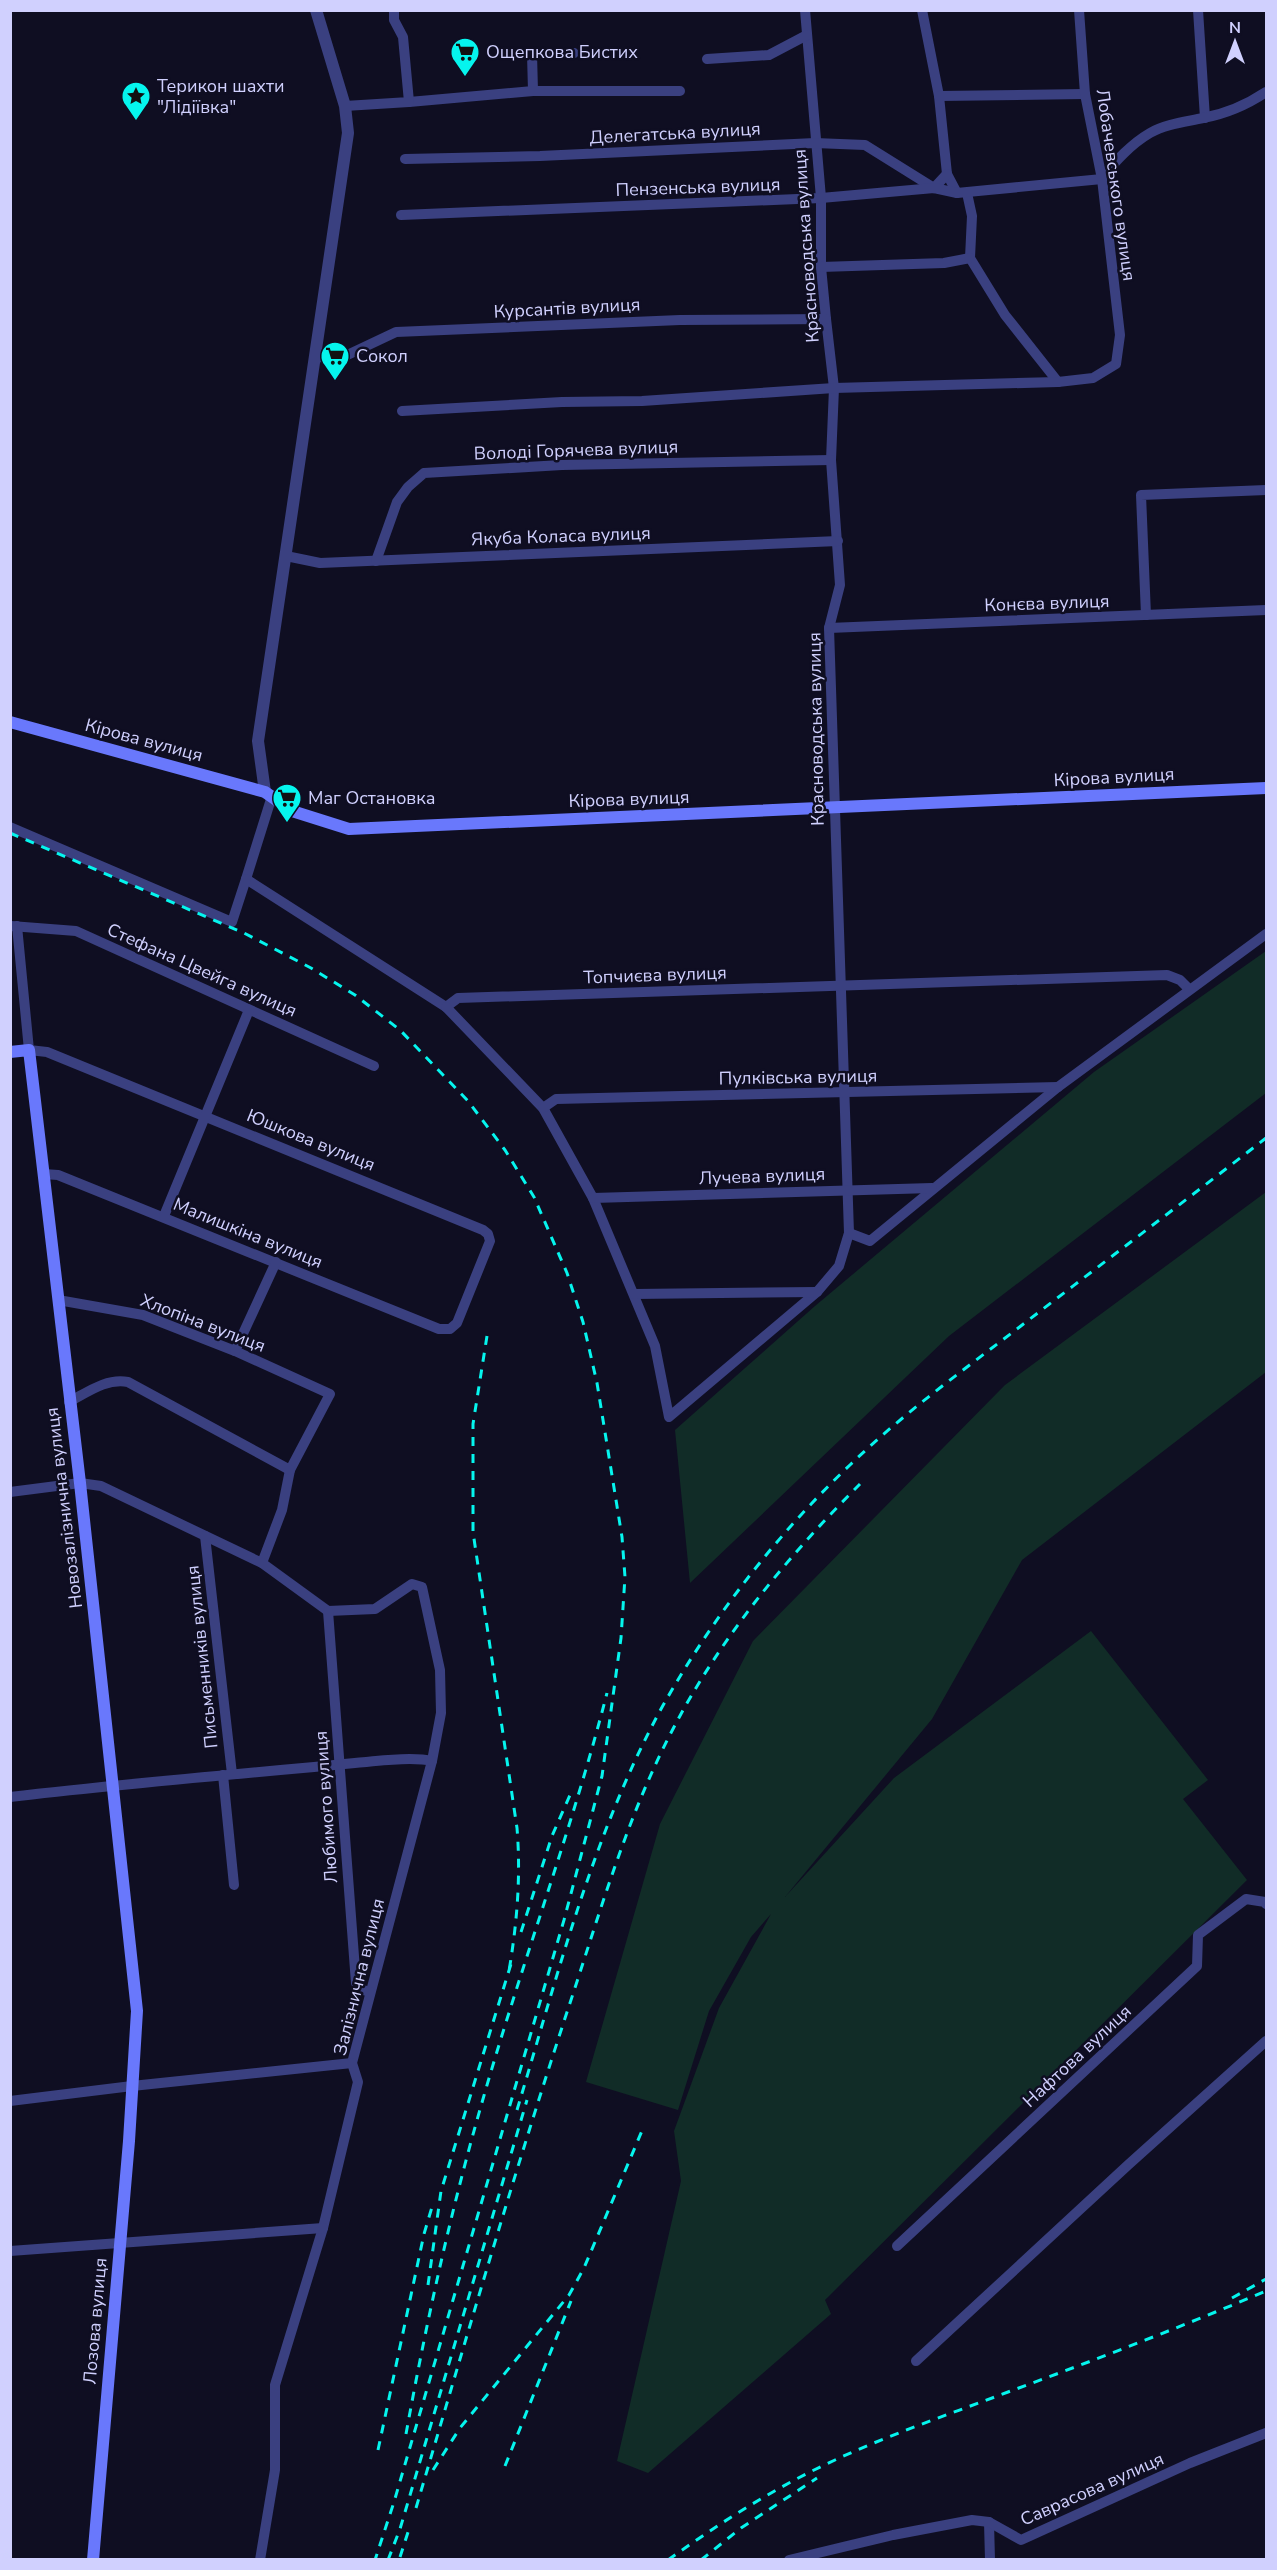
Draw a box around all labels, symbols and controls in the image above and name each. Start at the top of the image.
north arrow [1205,12,1265,72]
text: N [1229,17,1241,39]
supermarket icon: Ощепкова Бистих [449,36,481,78]
place label: Ощепкова Бистих [486,40,638,64]
place label: Терикон шахти "Лідіївка" [157,74,284,119]
place icon: Терикон шахти "Лідіївка" [120,80,152,122]
street label: Лобачевського вулиця [1091,88,1141,282]
street label: Делегатська вулиця [589,117,761,149]
street label: Красноводська вулиця [787,148,825,344]
street label: Пензенська вулиця [615,172,781,202]
street label: Курсантів вулиця [493,292,641,324]
supermarket icon: Сокол [319,340,351,382]
place label: Сокол [356,344,408,368]
street label: Володі Горячева вулиця [473,434,679,466]
street label: Якуба Коласа вулиця [471,521,651,551]
street label: Конєва вулиця [984,589,1110,617]
street label: Красноводська вулиця [802,632,830,826]
street label: Кірова вулиця [82,713,206,767]
street label: Кірова вулиця [1053,762,1175,792]
supermarket icon: Маг Остановка [271,782,303,824]
street label: Кірова вулиця [568,785,690,813]
place label: Маг Остановка [308,786,435,810]
street label: Стефана Цвейга вулиця [103,917,301,1023]
street label: Топчиєва вулиця [583,961,727,989]
street label: Пулківська вулиця [719,1064,877,1090]
street label: Юшкова вулиця [243,1103,379,1177]
street label: Лучева вулиця [698,1162,826,1190]
street label: Малишкіна вулиця [170,1192,326,1274]
street label: Хлопіна вулиця [137,1288,269,1358]
street label: Новозалізнична вулиця [40,1406,88,1610]
street label: Письменників вулиця [180,1564,224,1750]
street label: Любимого вулиця [309,1730,343,1884]
street label: Залізнична вулиця [328,1896,390,2058]
street label: Нафтова вулиця [1018,1999,1136,2113]
street label: Лозова вулиця [78,2257,112,2385]
street label: Саврасова вулиця [1016,2447,1168,2531]

